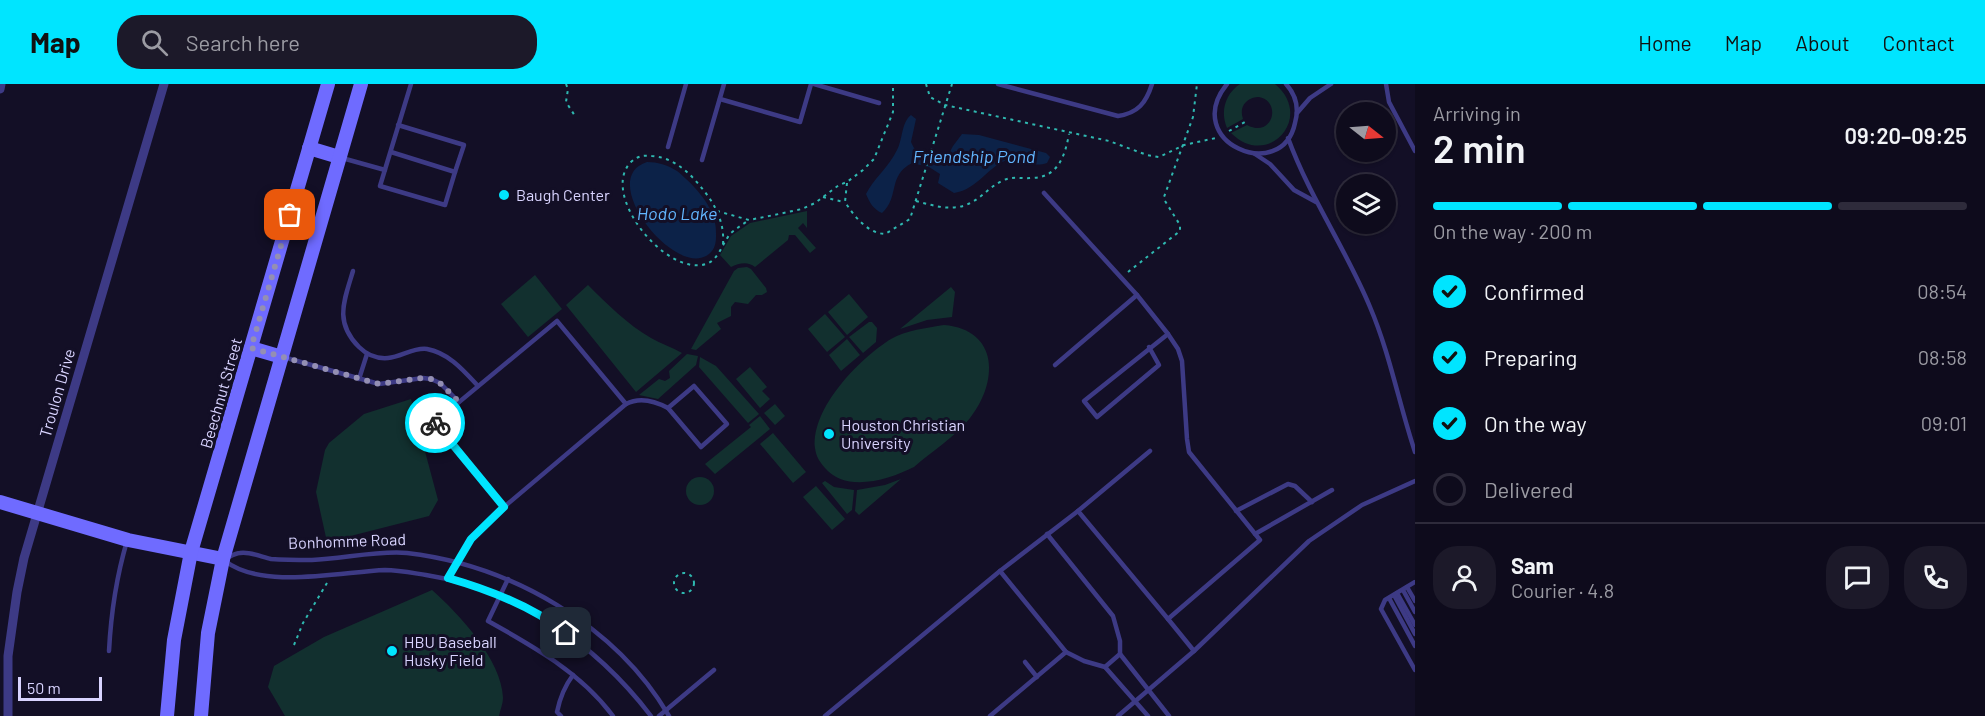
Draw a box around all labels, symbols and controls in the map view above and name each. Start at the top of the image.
search box [117,15,537,69]
text: Map [30,25,81,59]
icon: search [138,26,171,59]
text: Search here [186,29,300,55]
text: Home [1638,30,1692,55]
text: Map [1725,30,1762,55]
text: About [1795,30,1850,55]
text: Contact [1883,30,1955,55]
text: Arriving in [1433,101,1521,125]
north arrow [1336,102,1396,162]
map controls [1336,102,1396,234]
text: 09:20–09:25 [1845,122,1967,148]
text: 2 min [1433,124,1526,171]
water label: Friendship Pond [913,145,1036,167]
button: layers [1336,174,1396,234]
place label: Baugh Center [516,185,610,204]
marker: Baugh Center [497,188,511,202]
pin [264,189,315,240]
icon: bag [273,198,306,231]
water label: Hodo Lake [637,202,717,224]
text: On the way · 200 m [1433,219,1592,243]
icon: check [1433,275,1466,308]
text: Confirmed [1484,278,1584,304]
text: 08:54 [1917,279,1967,303]
street label: Beechnut Street [196,335,245,450]
icon: check [1433,341,1466,374]
text: Preparing [1484,344,1577,370]
text: 08:58 [1918,345,1967,369]
street label: Troulon Drive [35,346,78,439]
courier [405,393,465,453]
icon: bike [419,407,452,440]
icon: check [1433,407,1466,440]
text: On the way [1484,410,1587,436]
text: 09:01 [1921,411,1967,435]
place label: Houston Christian University [841,415,965,452]
marker: Houston Christian University [822,427,836,441]
text: Delivered [1484,476,1573,502]
street label: Bonhomme Road [288,529,406,552]
button: person [1433,546,1496,609]
button: chat [1826,546,1889,609]
button: phone [1904,546,1967,609]
text: Sam [1511,552,1554,578]
text: Courier · 4.8 [1511,578,1614,602]
pin [540,607,591,658]
icon: home [549,616,582,649]
place label: HBU Baseball Husky Field [404,632,497,669]
marker: HBU Baseball Husky Field [385,644,399,658]
scale bar [18,674,102,702]
text: 50 m [27,678,61,697]

